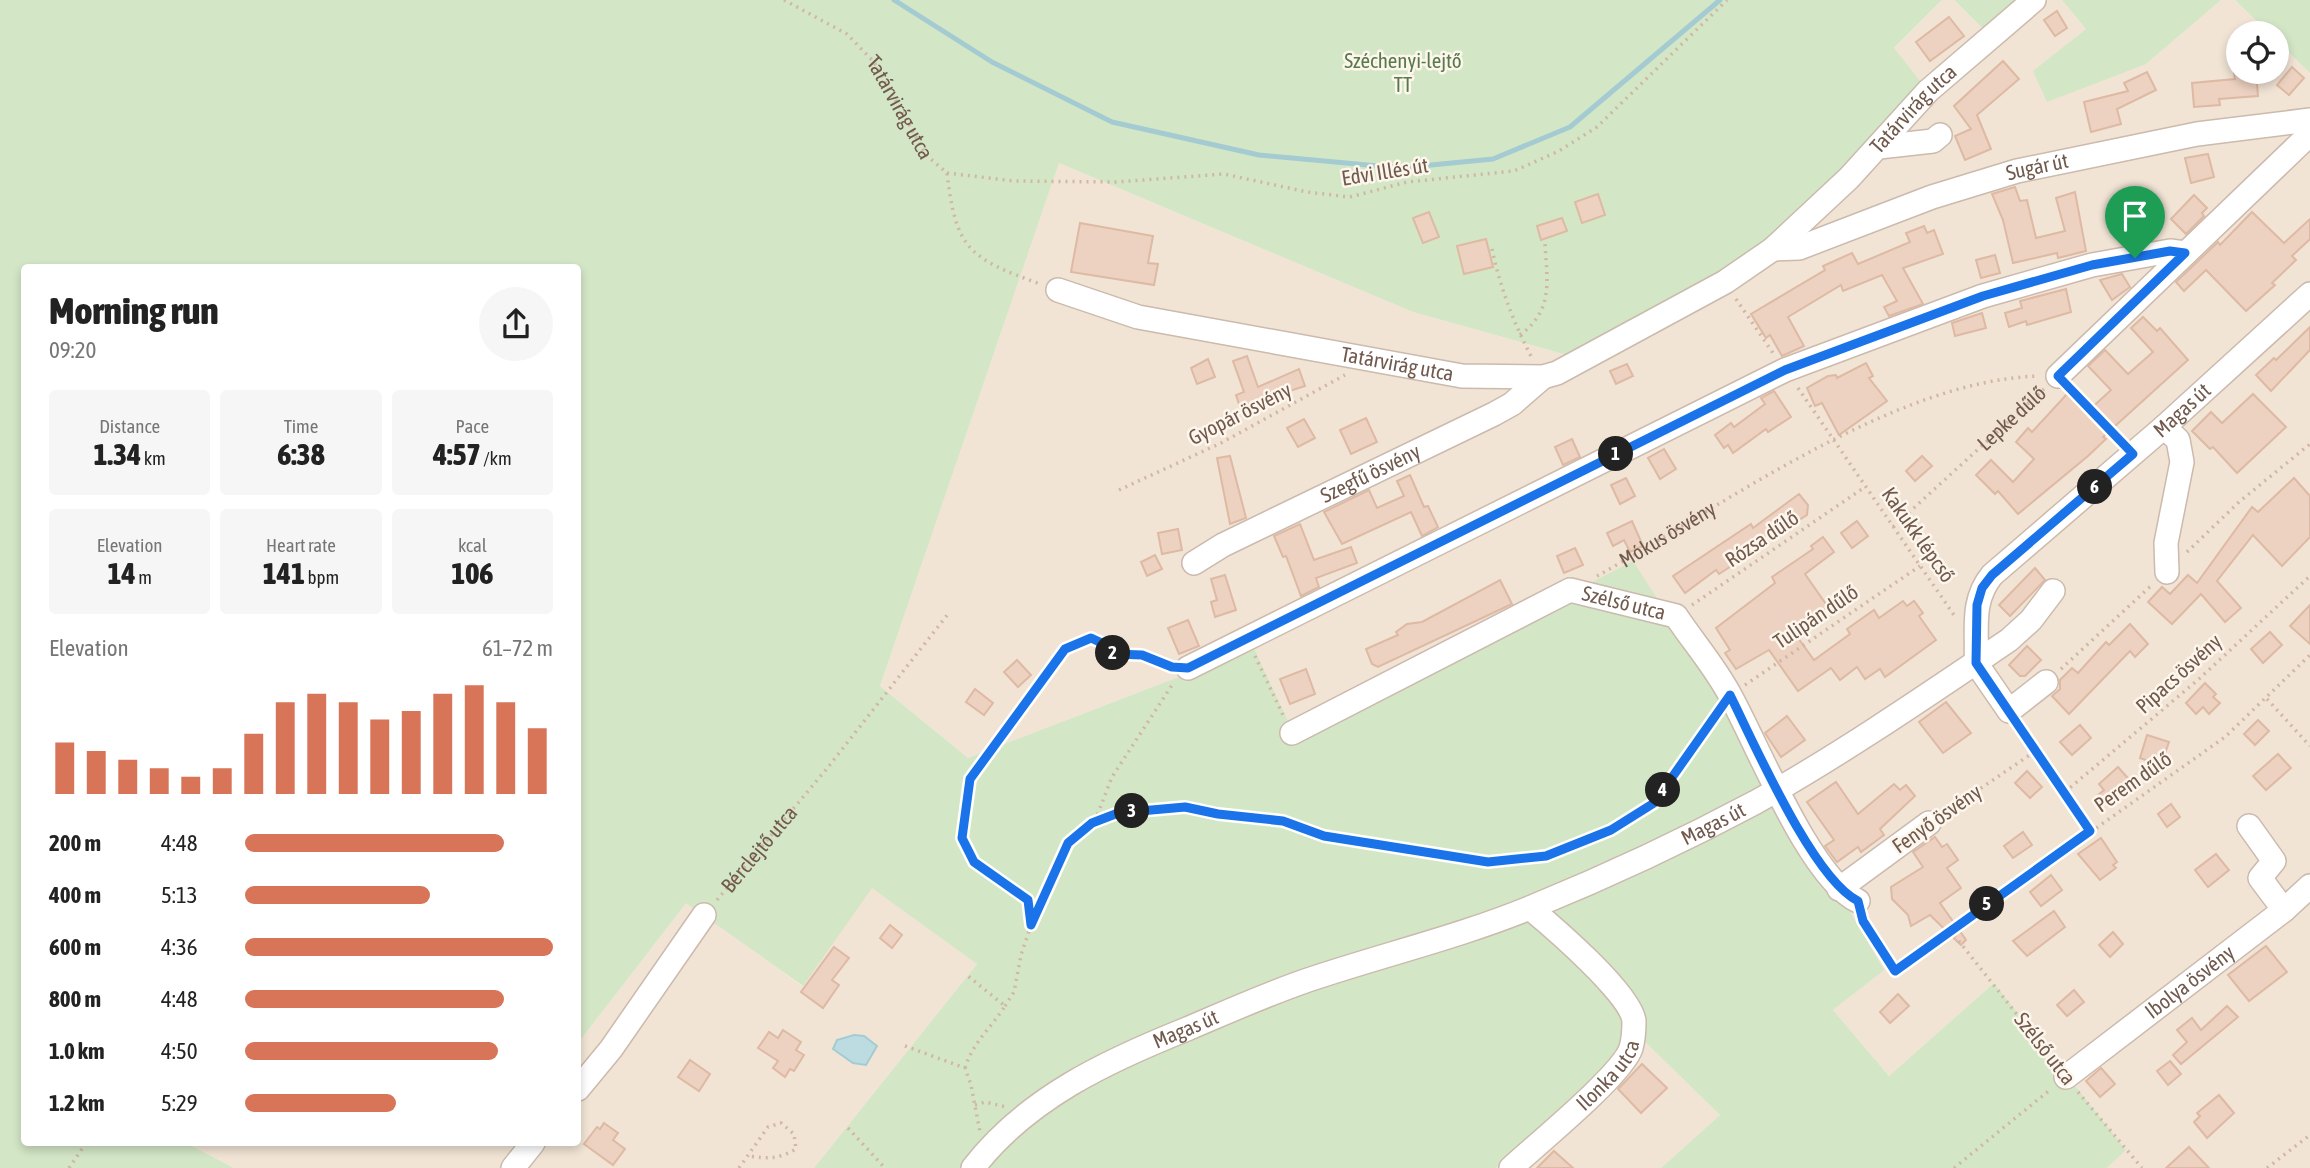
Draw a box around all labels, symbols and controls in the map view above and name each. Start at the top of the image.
map controls [2226,21,2289,84]
button: locate [2226,21,2289,84]
park label: Széchenyi-lejtő TT [1344,48,1462,96]
street label: Tatárvirág utca [863,50,939,163]
street label: Tatárvirág utca [1864,59,1961,158]
street label: Sugár út [2003,148,2070,185]
street label: Edvi Illés út [1340,152,1430,190]
pin [2105,186,2165,258]
icon: arrive [2116,197,2154,235]
button: share [479,287,553,361]
text: Morning run [49,289,219,332]
text: 09:20 [49,337,96,363]
street label: Tatárvirág utca [1339,341,1456,385]
street label: Gyopár ösvény [1184,377,1295,449]
street label: Magas út [2148,378,2215,442]
street label: Lepke dűlő [1972,380,2050,455]
text: Distance [99,415,160,437]
text: Time [284,415,318,437]
text: Pace [456,415,489,437]
pin: 1 [1598,436,1634,472]
text: 1.34 [94,437,141,471]
text: 6:38 [277,437,325,471]
text: 4:57 [433,437,481,471]
street label: Szegfű ösvény [1316,438,1424,507]
text: 1 [1611,442,1620,464]
text: km [141,447,166,469]
text: /km [481,447,512,469]
pin: 6 [2078,470,2112,504]
text: 6 [2090,475,2099,497]
street label: Kakukk lépcső [1877,482,1960,586]
street label: Mókus ösvény [1615,496,1720,572]
street label: Rózsa dűlő [1720,505,1803,571]
text: Elevation [97,534,163,556]
text: Heart rate [266,534,336,556]
text: kcal [458,534,487,556]
text: 14 [107,556,136,590]
text: 141 [263,556,305,590]
text: 106 [451,556,493,590]
text: m [136,566,152,588]
text: bpm [305,566,339,588]
street label: Tulipán dűlő [1769,579,1862,653]
street label: Szélső utca [1580,580,1668,624]
street label: Pipacs ösvény [2131,628,2226,718]
text: Elevation [49,635,129,661]
text: 61–72 m [482,635,553,661]
pin: 2 [1096,636,1130,670]
text: 2 [1108,641,1117,663]
street label: Perem dűlő [2089,746,2176,816]
pin: 4 [1646,772,1680,808]
text: 4 [1658,778,1667,800]
street label: Fenyő ösvény [1887,779,1986,858]
pin: 3 [1114,794,1150,828]
street label: Magas út [1677,797,1749,849]
text: 3 [1127,799,1136,821]
street label: Bérclejtő utca [716,801,802,897]
text: 200 m [49,830,101,856]
text: 4:48 [161,830,198,856]
text: 400 m [49,882,101,908]
text: 5:13 [161,882,198,908]
pin: 5 [1969,886,2004,922]
text: 5 [1982,892,1991,914]
text: 600 m [49,934,101,960]
text: 4:36 [161,934,198,960]
street label: Ibolya ösvény [2140,939,2239,1023]
text: 800 m [49,986,101,1012]
text: 4:48 [161,986,198,1012]
street label: Magas út [1149,1004,1222,1053]
street label: Szélső utca [2010,1008,2081,1089]
text: 1.0 km [49,1038,105,1064]
text: 4:50 [161,1038,198,1064]
street label: Ilonka utca [1571,1038,1643,1115]
text: 1.2 km [49,1090,105,1116]
text: 5:29 [161,1090,198,1116]

